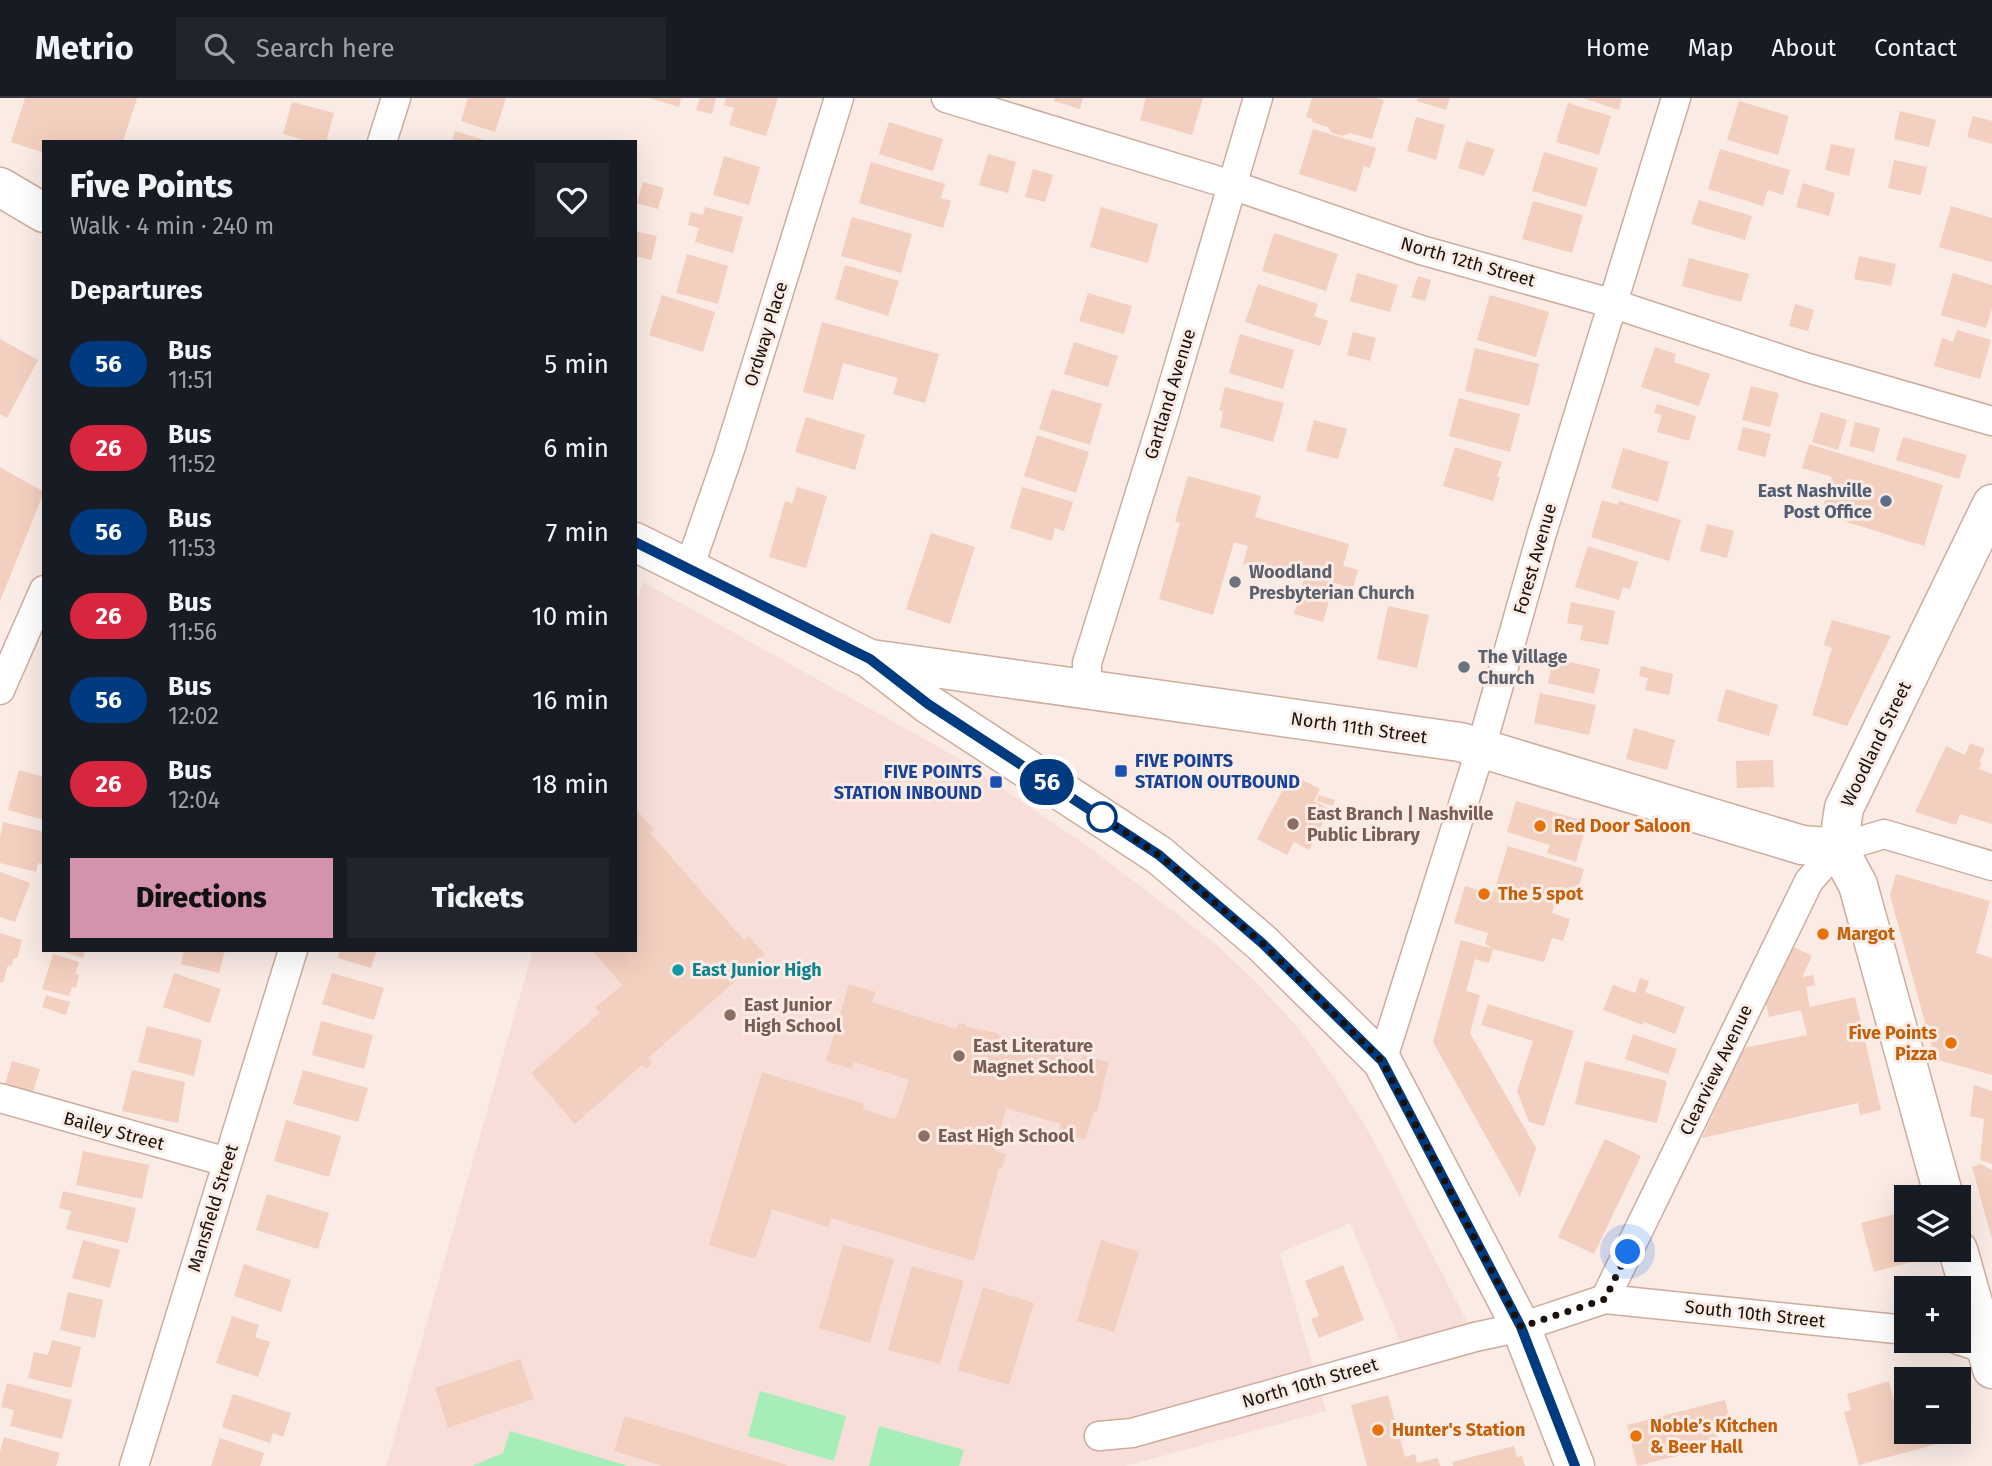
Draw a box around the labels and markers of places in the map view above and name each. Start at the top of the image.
place label: East Nashville Post Office [1758,480,1872,523]
marker: East Nashville Post Office [1878,493,1894,509]
place label: Woodland Presbyterian Church [1249,561,1415,604]
marker: Woodland Presbyterian Church [1227,574,1243,590]
place label: The Village Church [1478,646,1567,689]
marker: The Village Church [1456,659,1472,675]
place label: FIVE POINTS STATION OUTBOUND [1135,750,1300,793]
place label: FIVE POINTS STATION INBOUND [834,761,982,804]
marker: FIVE POINTS STATION OUTBOUND [1113,763,1129,779]
marker: FIVE POINTS STATION INBOUND [988,774,1004,790]
unlabelled marker [1087,802,1117,832]
place label: East Branch | Nashville Public Library [1307,803,1494,846]
place label: Red Door Saloon [1554,815,1691,837]
marker: East Branch | Nashville Public Library [1285,816,1301,832]
marker: Red Door Saloon [1532,818,1548,834]
place label: The 5 spot [1498,883,1584,905]
marker: The 5 spot [1476,886,1492,902]
place label: Margot [1837,923,1896,945]
marker: Margot [1815,926,1831,942]
place label: East Junior High [692,959,822,981]
marker: East Junior High [670,962,686,978]
place label: East Junior High School [744,994,842,1037]
marker: East Junior High School [722,1007,738,1023]
place label: Five Points Pizza [1849,1022,1937,1065]
place label: East Literature Magnet School [973,1035,1095,1078]
marker: Five Points Pizza [1943,1035,1959,1051]
marker: East Literature Magnet School [951,1048,967,1064]
place label: East High School [938,1125,1075,1147]
marker: East High School [916,1128,932,1144]
place label: Noble’s Kitchen & Beer Hall [1650,1415,1778,1458]
place label: Hunter's Station [1392,1419,1525,1441]
marker: Hunter's Station [1370,1422,1386,1438]
marker: Noble’s Kitchen & Beer Hall [1628,1428,1644,1444]

